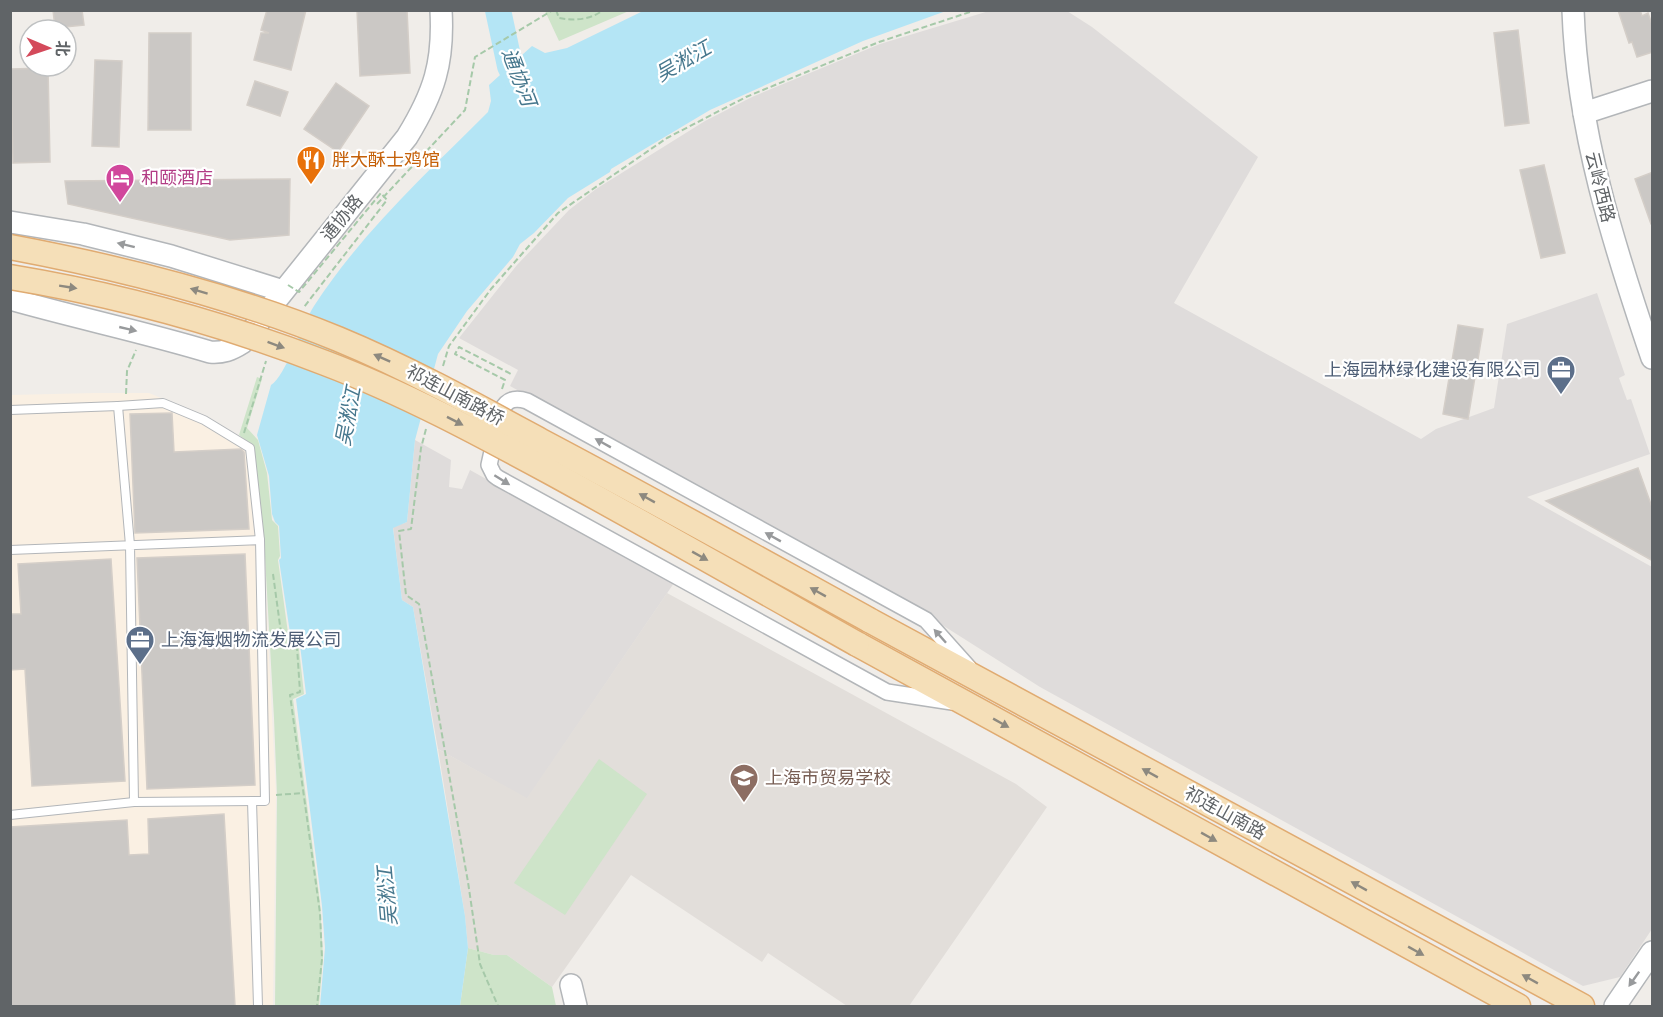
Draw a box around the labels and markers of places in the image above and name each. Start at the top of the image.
restaurant icon: 胖大酥士鸡馆 [295,144,327,186]
place label: 胖大酥士鸡馆 [332,149,440,170]
hotel icon: 和颐酒店 [104,162,136,204]
place label: 和颐酒店 [141,167,213,188]
office icon: 上海园林绿化建设有限公司 [1545,354,1577,396]
place label: 上海园林绿化建设有限公司 [1324,359,1540,380]
office icon: 上海海烟物流发展公司 [124,624,156,666]
place label: 上海海烟物流发展公司 [161,629,341,650]
school or university icon: 上海市贸易学校 [728,762,760,804]
place label: 上海市贸易学校 [765,767,891,788]

